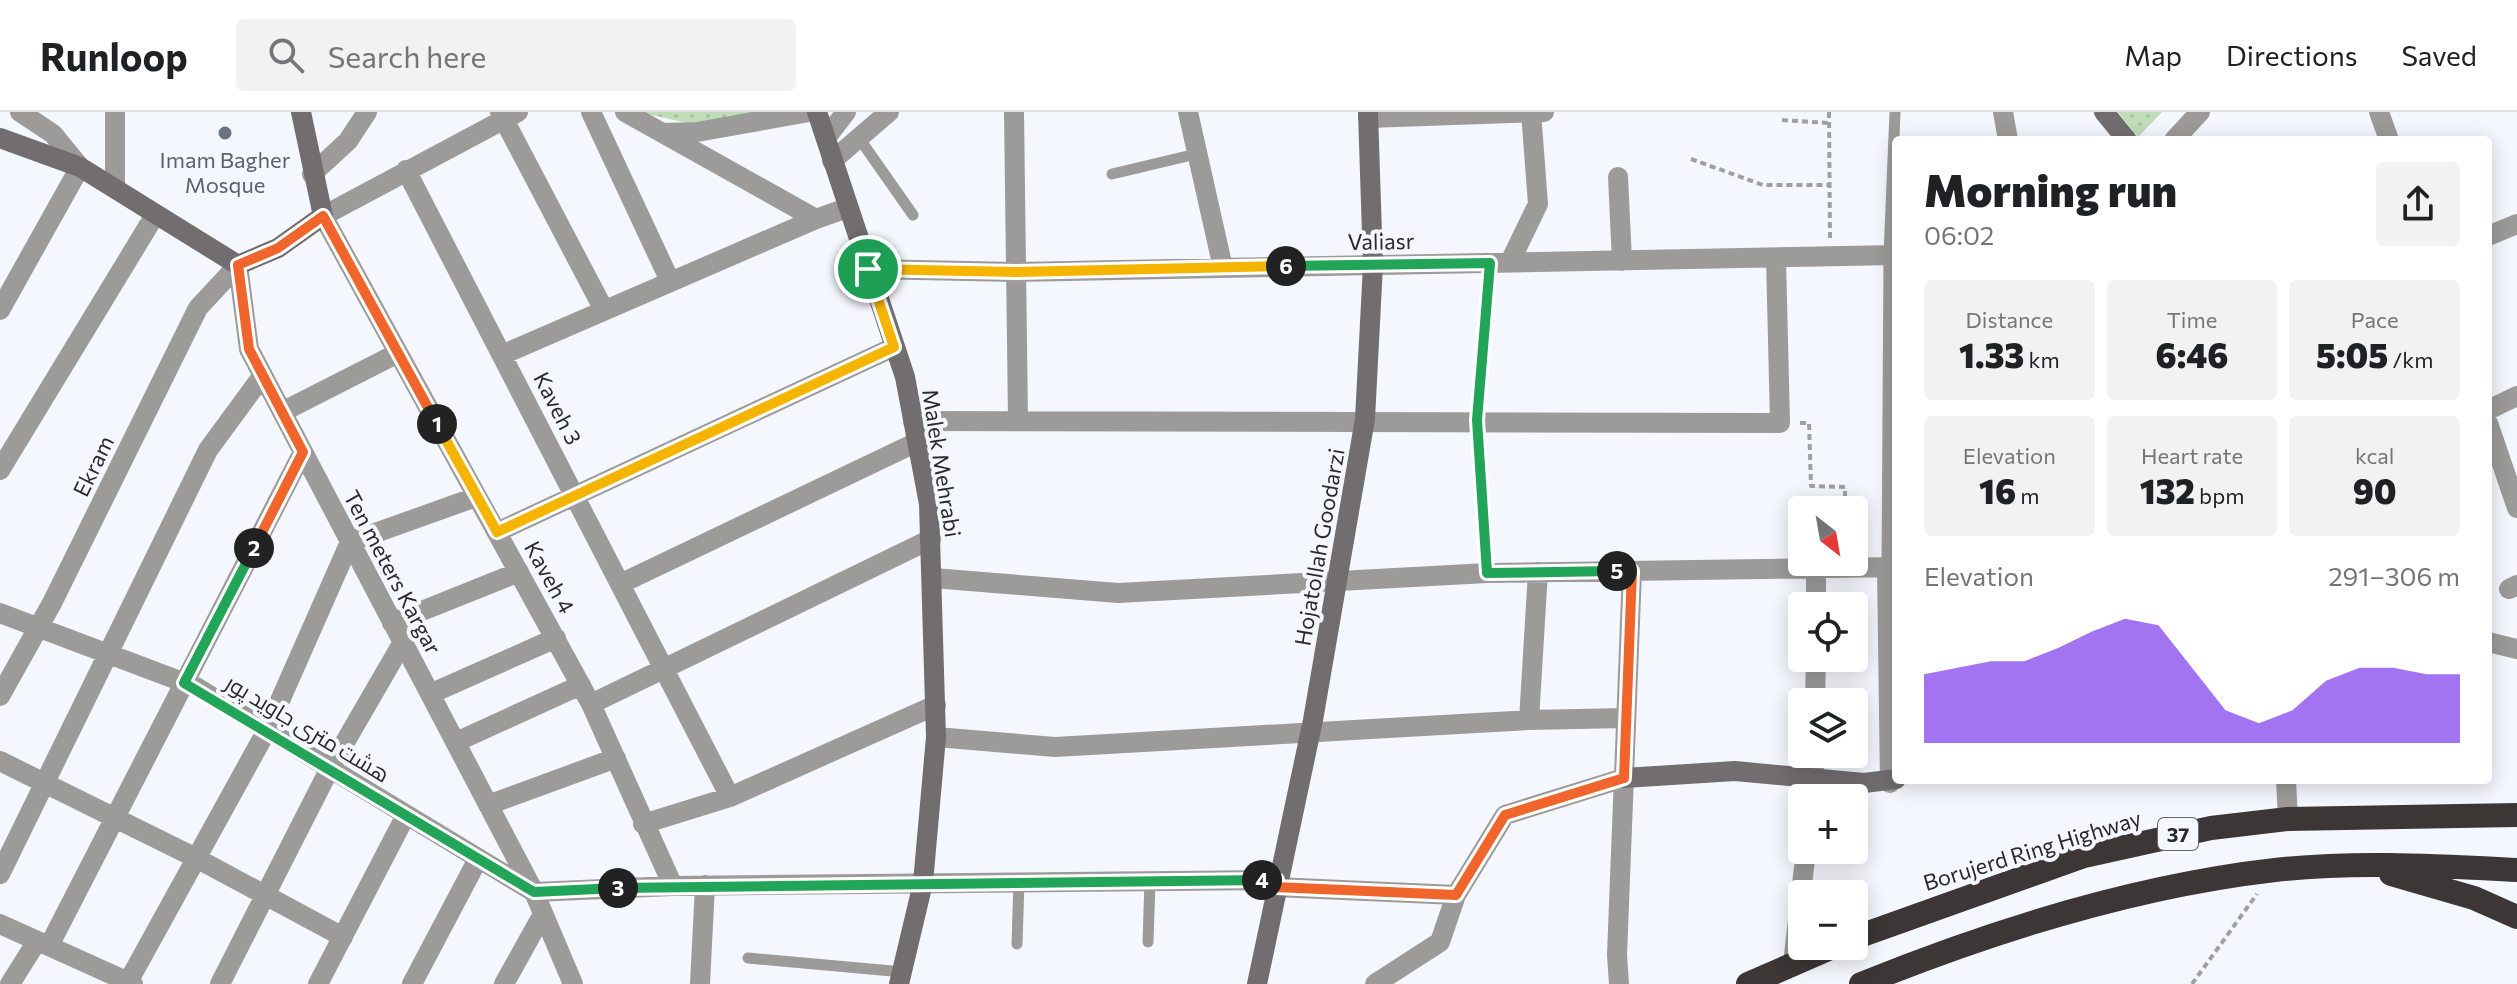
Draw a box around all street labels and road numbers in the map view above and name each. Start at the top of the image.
street label: Valiasr [1347,227,1415,255]
street label: Kaveh 3 [528,367,588,449]
street label: Malek Mehrabi [917,387,967,539]
street label: Ekram [67,431,119,501]
street label: Hojatollah Goodarzi [1288,446,1350,648]
street label: Ten meters Kargar [338,485,448,659]
street label: Kaveh 4 [519,536,581,618]
street label: هشت متری جاوید پور [218,667,395,789]
street label: Borujerd Ring Highway [1920,804,2144,896]
road number: 37 [2158,818,2198,850]

